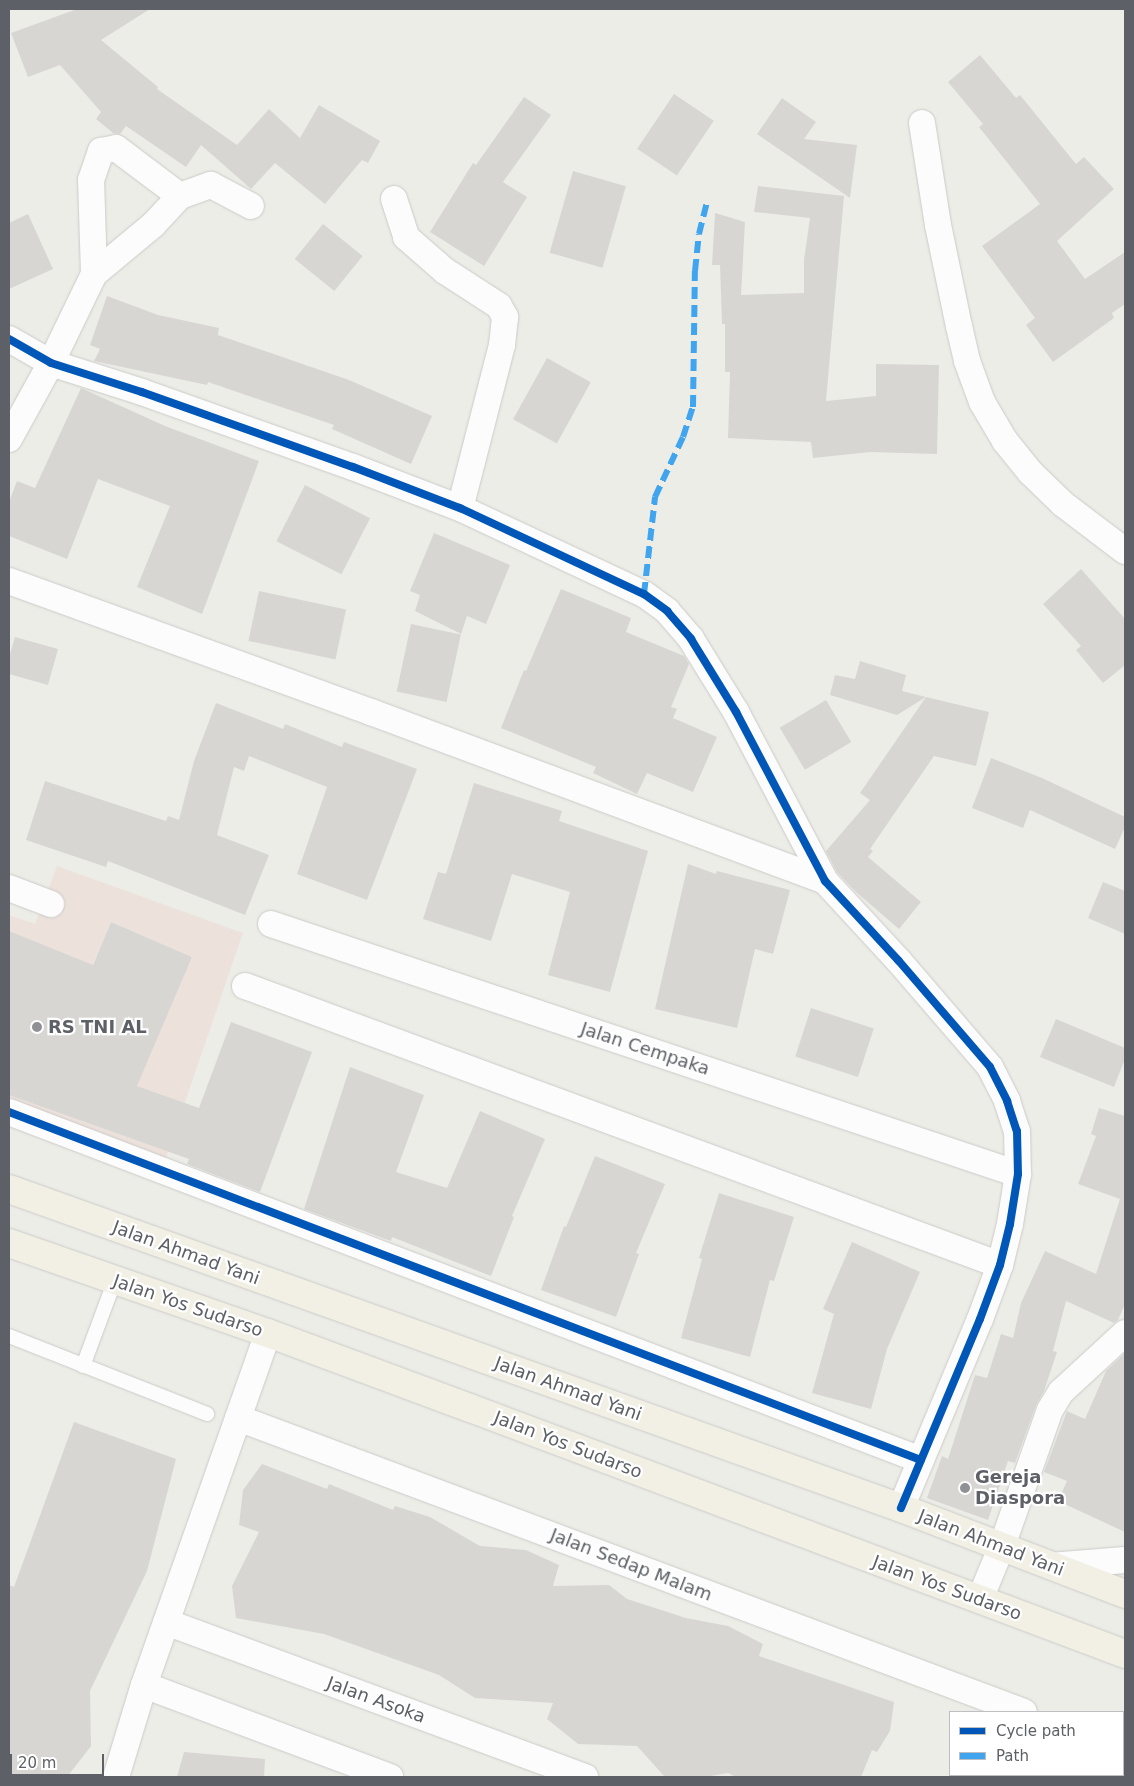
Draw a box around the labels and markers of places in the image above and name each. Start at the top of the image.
place label: RS TNI AL [48,1016,147,1038]
marker: RS TNI AL [30,1020,44,1034]
place label: Gereja Diaspora [975,1467,1065,1510]
marker: Gereja Diaspora [959,1482,971,1494]

